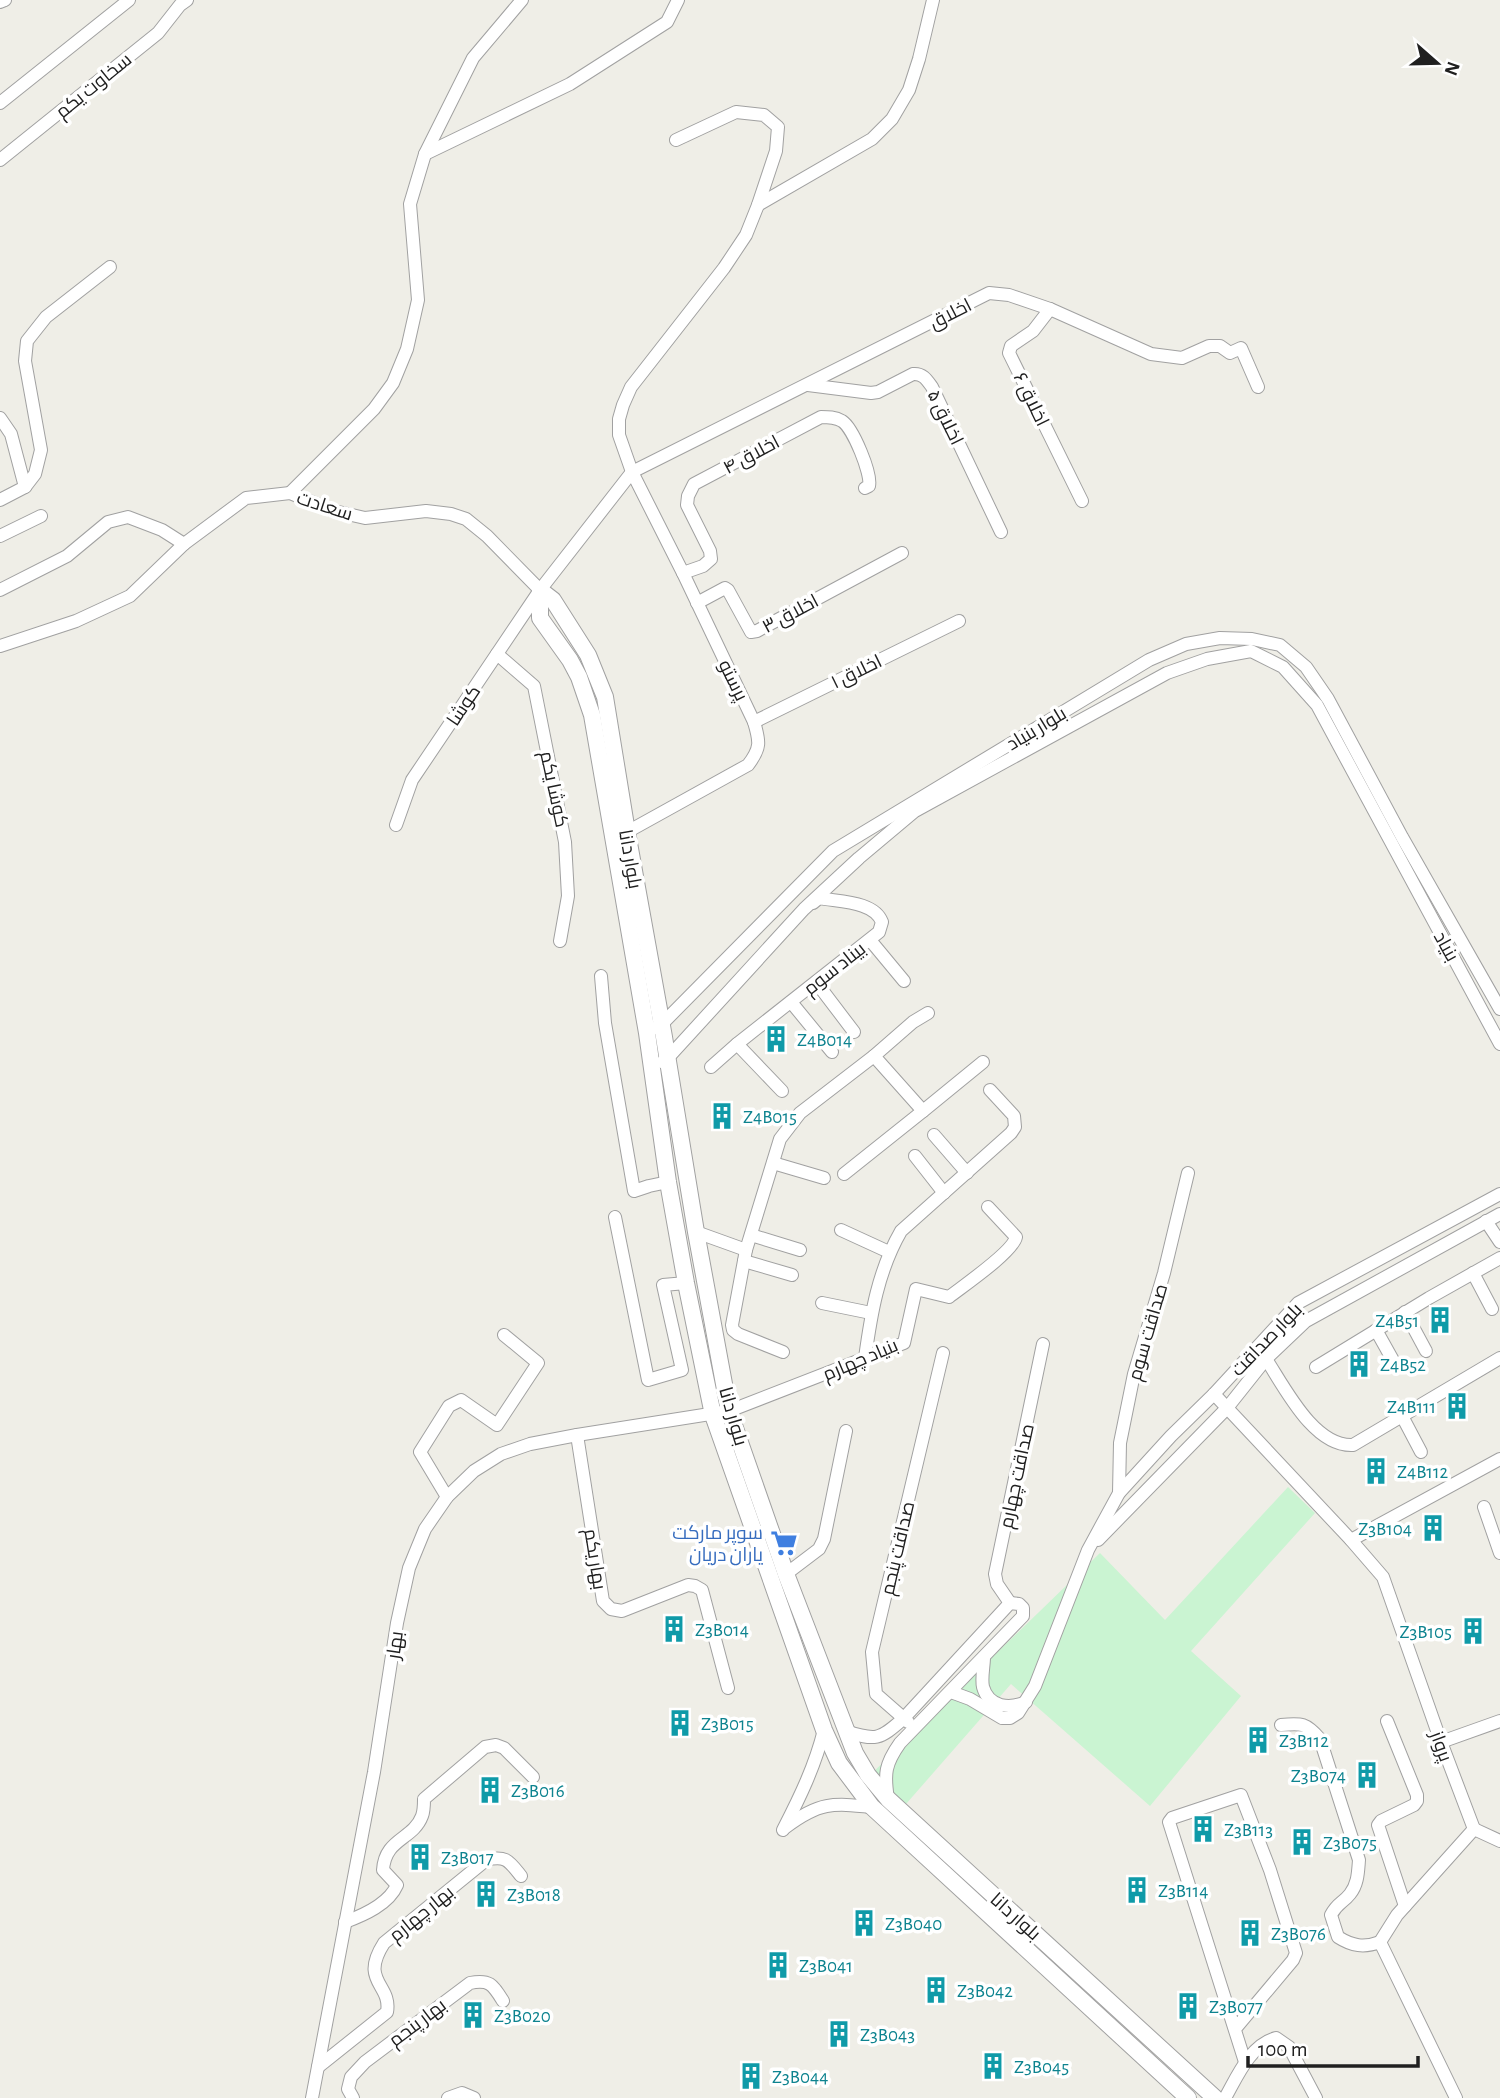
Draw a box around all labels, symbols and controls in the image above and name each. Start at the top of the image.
north arrow [1402,28,1472,98]
street label: سخاوت یکم [52,50,137,125]
text: N [1440,59,1463,78]
street label: اخلاق [926,296,976,335]
street label: اخلاق ۶ [1008,370,1052,430]
street label: اخلاق ۵ [922,387,966,449]
street label: اخلاق ۴ [721,433,784,480]
street label: سعادت [294,488,355,524]
street label: اخلاق ۳ [759,592,823,639]
street label: اخلاق ۱ [828,652,886,694]
street label: پرستو [713,657,751,705]
street label: کوشا [443,682,485,730]
street label: بلوار بنیاد [1004,704,1071,755]
street label: کوشا یکم [533,749,572,830]
street label: بلوار دانا [614,828,644,891]
street label: بنیاد [1430,929,1462,965]
street label: بیناد سوم [800,939,871,1001]
building icon: Z4B014 [761,1024,791,1054]
place label: Z4B014 [797,1031,852,1050]
building icon: Z4B015 [707,1101,737,1131]
place label: Z4B015 [743,1108,797,1127]
street label: صداقت سوم [1126,1282,1174,1384]
street label: بلوار صداقت [1228,1300,1307,1381]
building icon: Z4B51 [1425,1305,1455,1335]
place label: Z4B51 [1375,1312,1419,1331]
street label: بنیاد چهارم [820,1336,902,1387]
building icon: Z4B52 [1344,1349,1374,1379]
place label: Z4B52 [1380,1356,1426,1375]
street label: بلوار دانا [714,1385,750,1448]
building icon: Z4B111 [1442,1391,1472,1421]
place label: Z4B111 [1387,1398,1436,1417]
street label: صداقت چهارم [997,1422,1041,1531]
building icon: Z4B112 [1361,1456,1391,1486]
place label: Z4B112 [1397,1463,1448,1482]
street label: صداقت پنجم [878,1500,921,1598]
building icon: Z3B104 [1418,1513,1448,1543]
place label: Z3B104 [1358,1520,1412,1539]
place label: سوپر مارکت یاران دریان [672,1524,763,1566]
street label: بهار یکم [577,1527,609,1592]
supermarket icon: سوپر مارکت یاران دریان [769,1528,799,1558]
building icon: Z3B014 [659,1614,689,1644]
building icon: Z3B105 [1458,1616,1488,1646]
place label: Z3B014 [695,1621,749,1640]
place label: Z3B105 [1399,1623,1452,1642]
street label: بهار [384,1630,408,1662]
building icon: Z3B015 [665,1708,695,1738]
place label: Z3B015 [701,1715,754,1734]
building icon: Z3B112 [1243,1725,1273,1755]
street label: پرواز [1424,1728,1455,1765]
place label: Z3B112 [1279,1732,1329,1751]
building icon: Z3B074 [1352,1760,1382,1790]
place label: Z3B074 [1291,1767,1346,1786]
building icon: Z3B016 [475,1775,505,1805]
place label: Z3B016 [511,1782,565,1801]
building icon: Z3B113 [1188,1814,1218,1844]
place label: Z3B113 [1224,1821,1273,1840]
building icon: Z3B075 [1287,1827,1317,1857]
place label: Z3B075 [1323,1834,1377,1853]
building icon: Z3B017 [405,1842,435,1872]
place label: Z3B017 [441,1849,494,1868]
building icon: Z3B114 [1122,1875,1152,1905]
building icon: Z3B018 [471,1879,501,1909]
place label: Z3B114 [1158,1882,1208,1901]
street label: بهار چهارم [386,1883,460,1948]
place label: Z3B018 [507,1886,561,1905]
street label: بلوار دانا [986,1890,1044,1945]
building icon: Z3B040 [849,1908,879,1938]
place label: Z3B040 [885,1915,942,1934]
building icon: Z3B076 [1235,1918,1265,1948]
place label: Z3B076 [1271,1925,1326,1944]
building icon: Z3B041 [763,1950,793,1980]
place label: Z3B041 [799,1957,853,1976]
building icon: Z3B042 [921,1975,951,2005]
place label: Z3B042 [957,1982,1013,2001]
building icon: Z3B077 [1173,1991,1203,2021]
street label: بهار پنجم [386,1996,452,2053]
place label: Z3B077 [1209,1998,1263,2017]
building icon: Z3B020 [458,2000,488,2030]
place label: Z3B020 [494,2007,551,2026]
building icon: Z3B043 [824,2019,854,2049]
scale bar [1248,2024,1418,2068]
place label: Z3B043 [860,2026,915,2045]
text: 100 m [1258,2039,1308,2060]
building icon: Z3B045 [978,2051,1008,2081]
place label: Z3B045 [1014,2058,1069,2077]
building icon: Z3B044 [736,2061,766,2091]
place label: Z3B044 [772,2068,828,2087]

